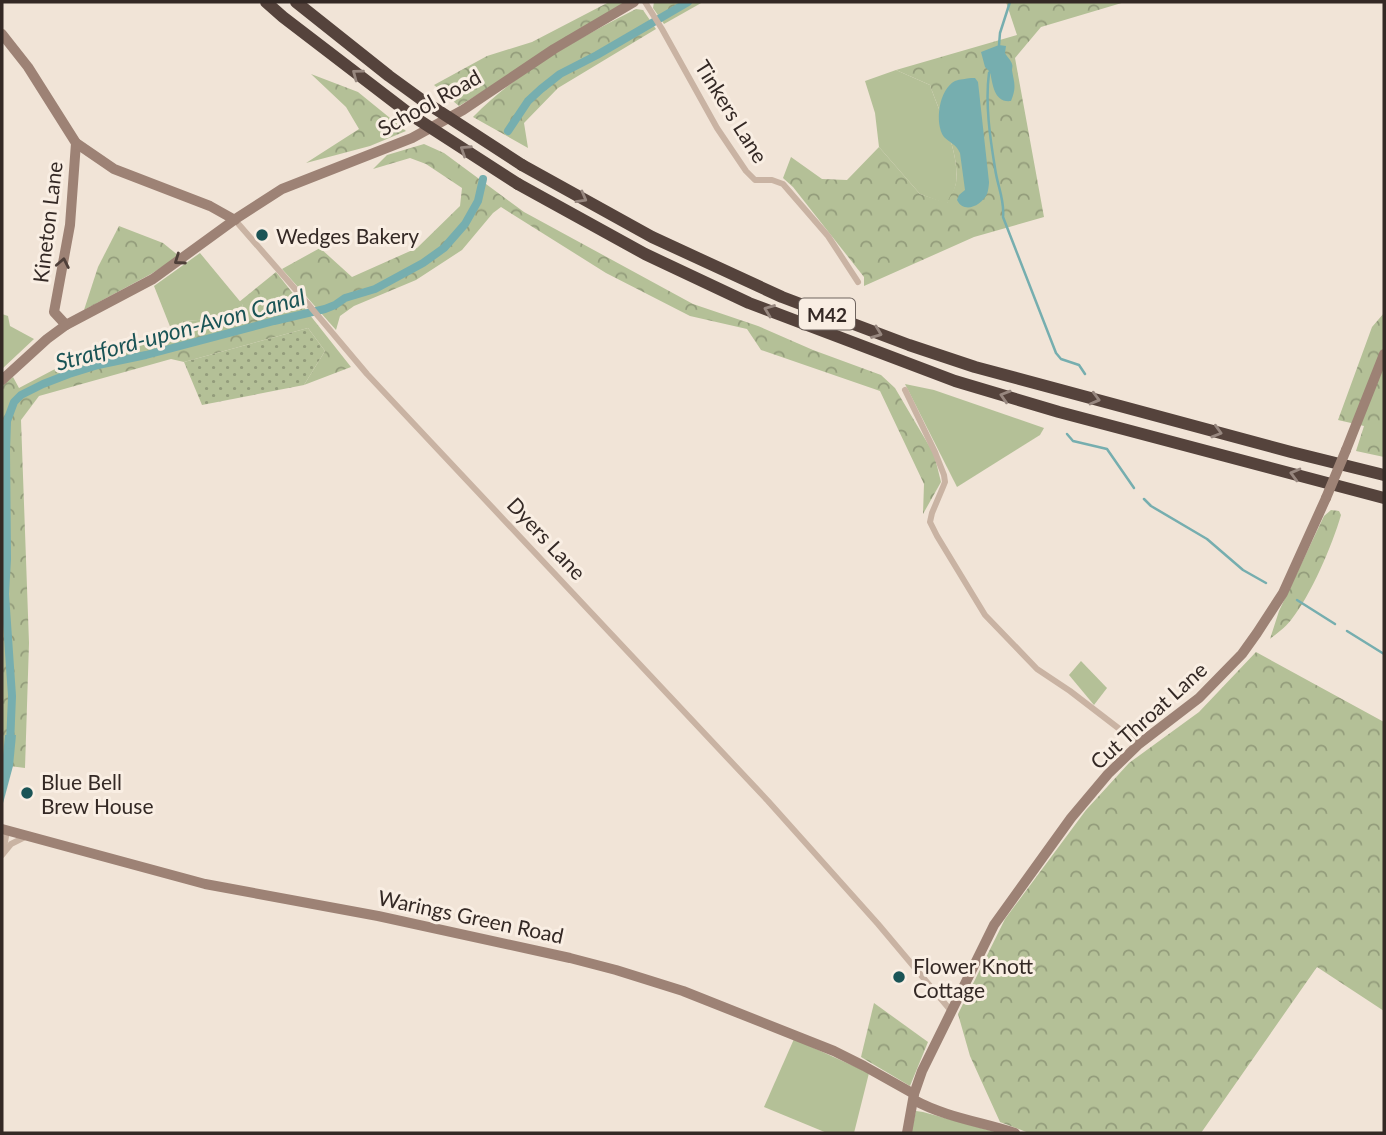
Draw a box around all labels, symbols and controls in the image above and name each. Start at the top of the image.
street label: Tinkers Lane [691,55,773,167]
street label: School Road [373,63,485,141]
one-way arrow [352,70,364,82]
one-way arrow [460,145,473,158]
street label: Kineton Lane [27,160,67,284]
one-way arrow [574,190,587,203]
place label: Wedges Bakery [276,223,419,248]
marker: Wedges Bakery [254,227,270,243]
one-way arrow [174,252,187,264]
one-way arrow [55,257,70,268]
water label: Stratford-upon-Avon Canal [52,282,308,376]
road number: M42 [799,298,855,330]
one-way arrow [763,305,775,319]
one-way arrow [871,324,883,338]
one-way arrow [1000,390,1012,405]
one-way arrow [1089,391,1101,405]
one-way arrow [1211,424,1223,438]
one-way arrow [1289,468,1301,482]
street label: Dyers Lane [503,492,591,584]
street label: Cut Throat Lane [1085,656,1211,774]
place label: Blue Bell Brew House [41,769,154,818]
marker: Blue Bell Brew House [19,785,35,801]
street label: Warings Green Road [376,884,566,948]
place label: Flower Knott Cottage [913,953,1034,1002]
marker: Flower Knott Cottage [891,969,907,985]

